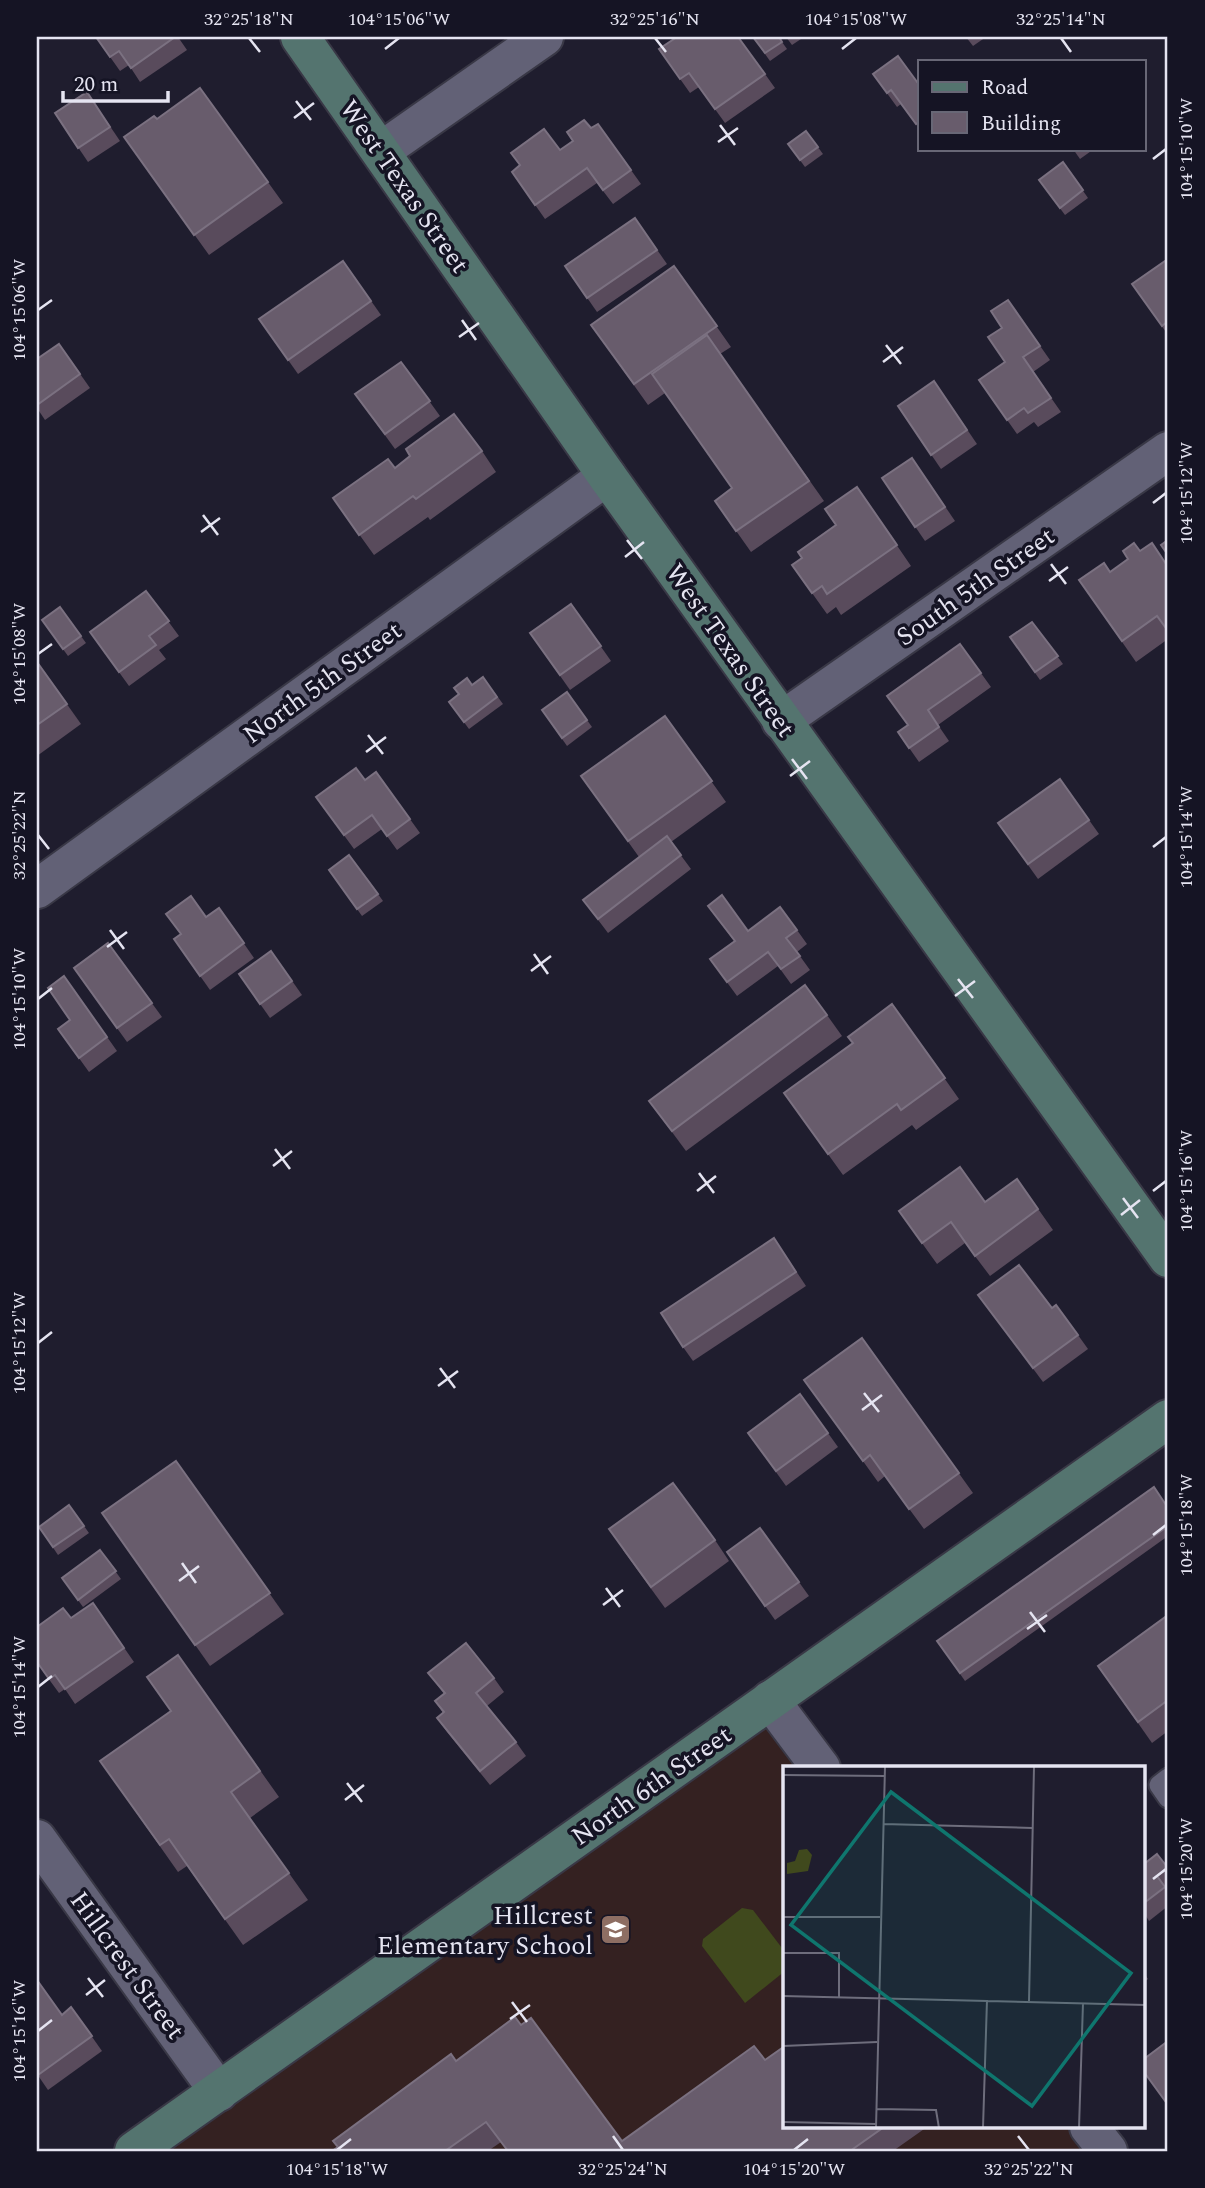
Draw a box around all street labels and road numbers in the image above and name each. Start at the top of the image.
street label: West Texas Street [329,91,479,282]
street label: South 5th Street [888,517,1063,657]
street label: West Texas Street [655,555,805,746]
street label: North 5th Street [235,611,410,754]
street label: North 6th Street [563,1716,740,1856]
street label: Hillcrest Street [60,1883,195,2048]

